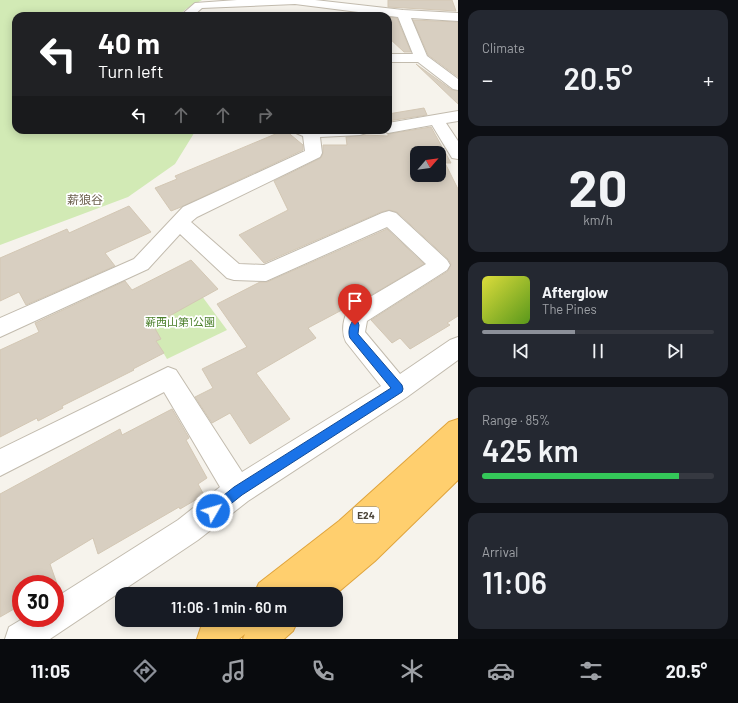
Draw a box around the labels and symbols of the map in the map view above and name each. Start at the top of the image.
north arrow [410,146,446,182]
district label: 薪狼谷 [67,192,103,206]
pin [338,284,372,325]
park label: 薪西山第1公園 [145,315,215,328]
position arrow [192,490,234,532]
road number: E24 [353,507,379,523]
speed limit sign: 30 [12,575,64,627]

